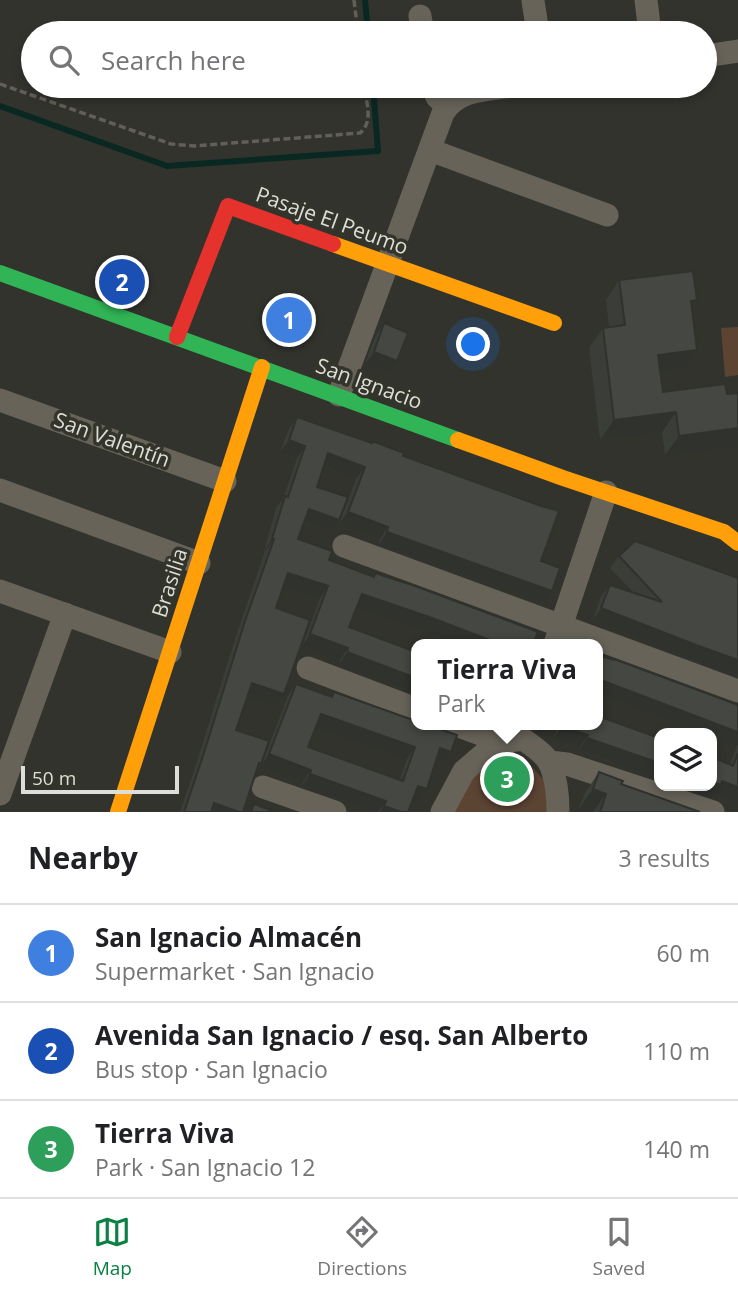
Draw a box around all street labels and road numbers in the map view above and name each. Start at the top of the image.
street label: Pasaje El Peumo [252,179,412,261]
street label: San Ignacio [312,351,426,415]
street label: San Valentín [51,405,174,473]
street label: Brasilia [145,544,193,621]

